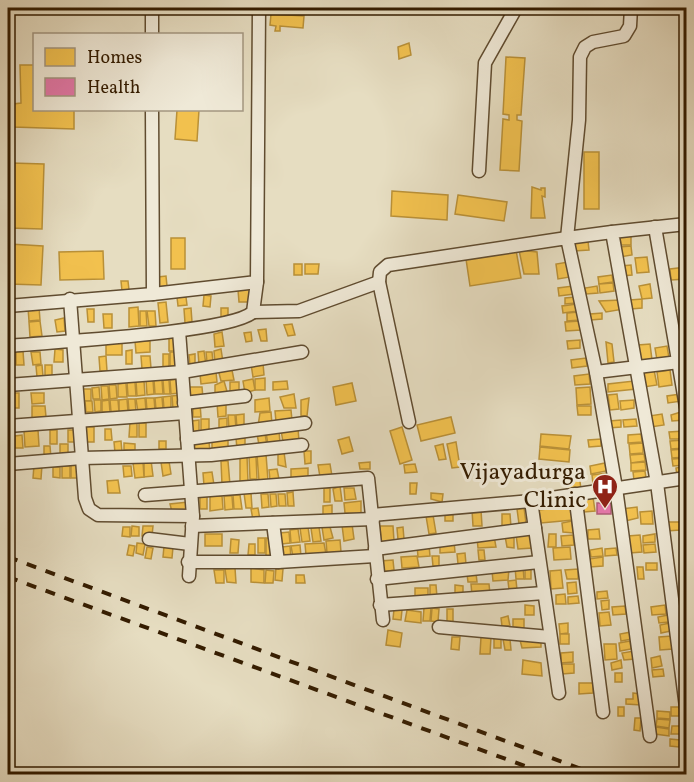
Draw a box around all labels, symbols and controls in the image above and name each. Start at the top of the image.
legend [33,33,243,111]
text: Homes [87,46,142,71]
text: Health [87,76,141,101]
place label: Vijayadurga Clinic [459,456,586,518]
hospital icon: Vijayadurga Clinic [590,472,620,510]

